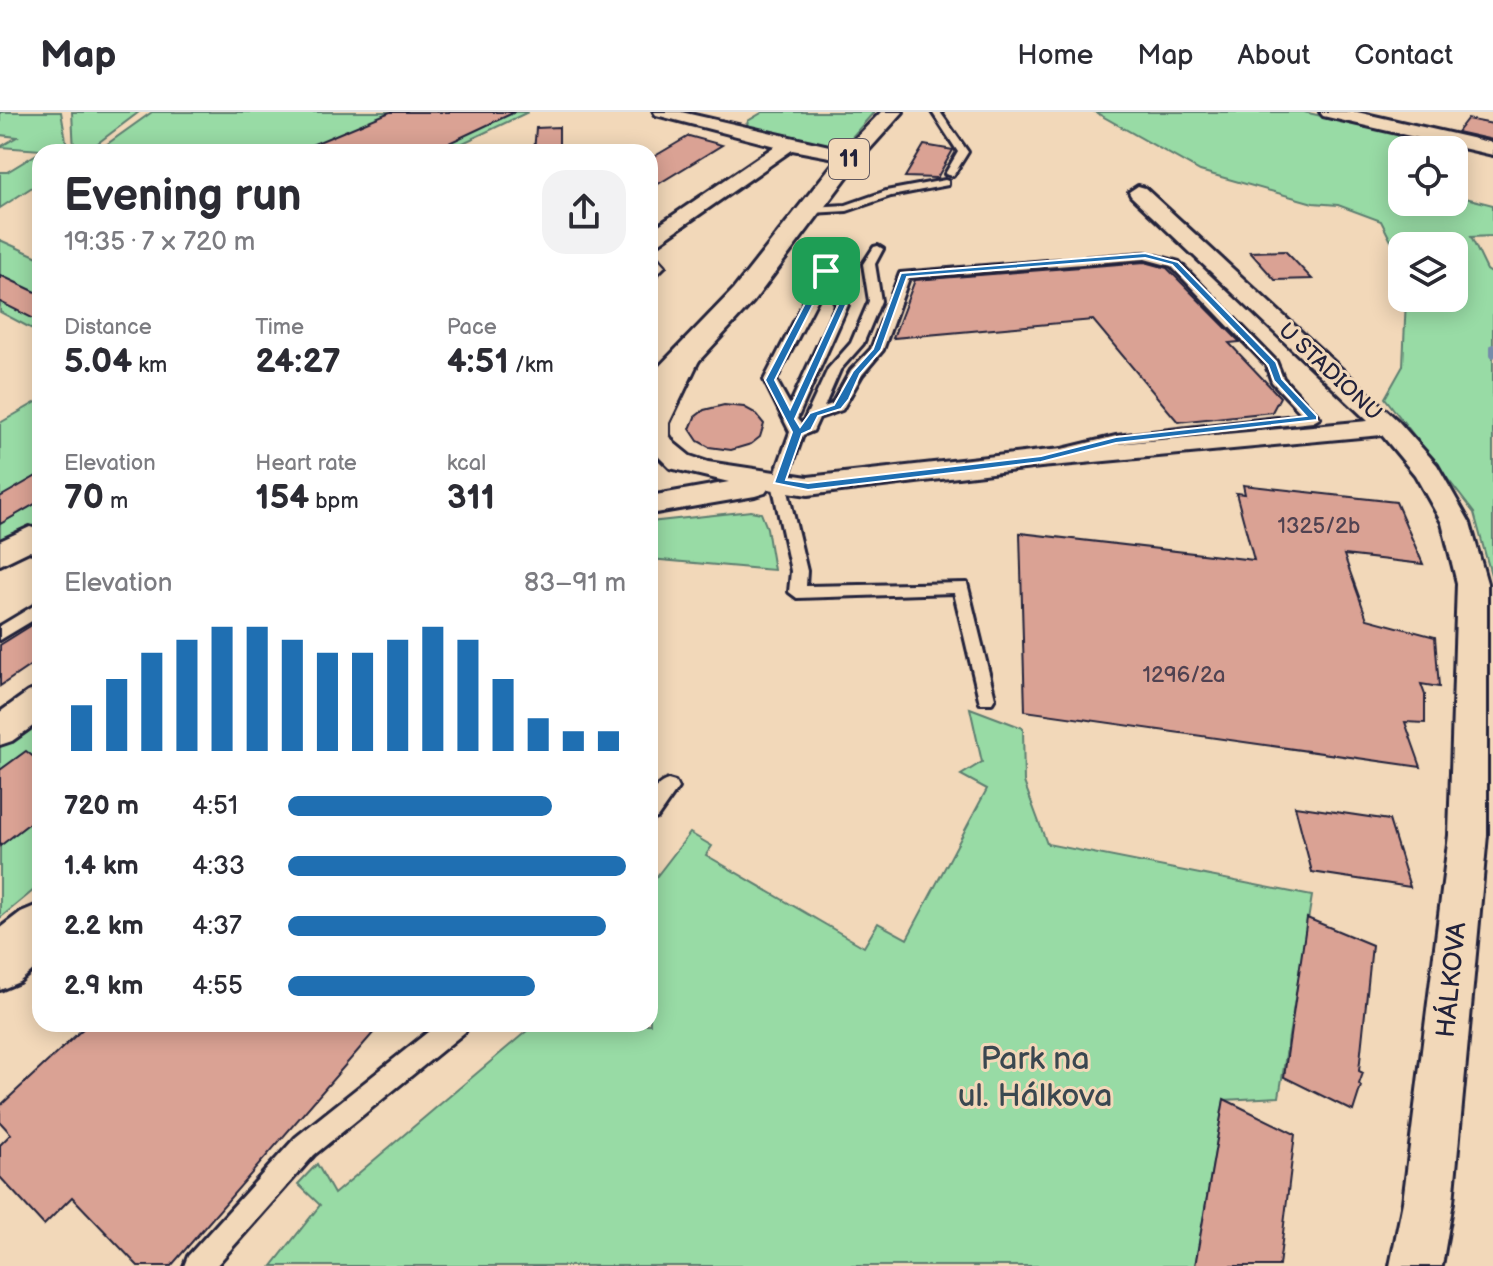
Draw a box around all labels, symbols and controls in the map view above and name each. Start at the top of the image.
text: Map [40,33,116,78]
text: Home [1017,39,1093,72]
text: Map [1137,39,1194,72]
text: About [1238,39,1310,72]
text: Contact [1354,39,1453,72]
map controls [1388,136,1468,312]
button: locate [1388,136,1468,216]
road number: 11 [829,139,869,179]
text: Evening run [64,170,301,223]
button: share [542,170,626,254]
text: 19:35 · 7 × 720 m [64,227,255,258]
button: layers [1388,232,1468,312]
pin [792,237,860,305]
icon: arrive [804,249,848,293]
text: Distance [64,314,152,341]
text: Time [255,314,304,341]
text: Pace [447,314,497,341]
street label: U STADIONU [1273,317,1387,427]
text: 5.04 [64,341,132,382]
text: 24:27 [255,341,341,382]
text: 4:51 [447,341,509,382]
text: km [132,352,167,379]
text: /km [509,352,554,379]
text: Elevation [64,450,156,477]
text: Heart rate [255,450,357,477]
text: kcal [447,450,486,477]
text: 70 [64,477,104,518]
text: 154 [255,477,309,518]
text: 311 [447,477,495,518]
text: m [104,488,128,515]
text: bpm [309,488,359,515]
house number: 1325/2b [1278,513,1360,540]
text: Elevation [64,568,172,599]
text: 83–91 m [524,568,626,599]
house number: 1296/2a [1142,662,1226,689]
text: 720 m [64,791,139,822]
text: 4:51 [192,791,238,822]
text: 1.4 km [64,851,139,882]
text: 4:33 [192,851,245,882]
text: 2.2 km [64,911,144,942]
text: 4:37 [192,911,242,942]
street label: HÁLKOVA [1429,921,1473,1039]
text: 2.9 km [64,971,143,1002]
text: 4:55 [192,971,243,1002]
park label: Park na ul. Hálkova [958,1040,1112,1116]

